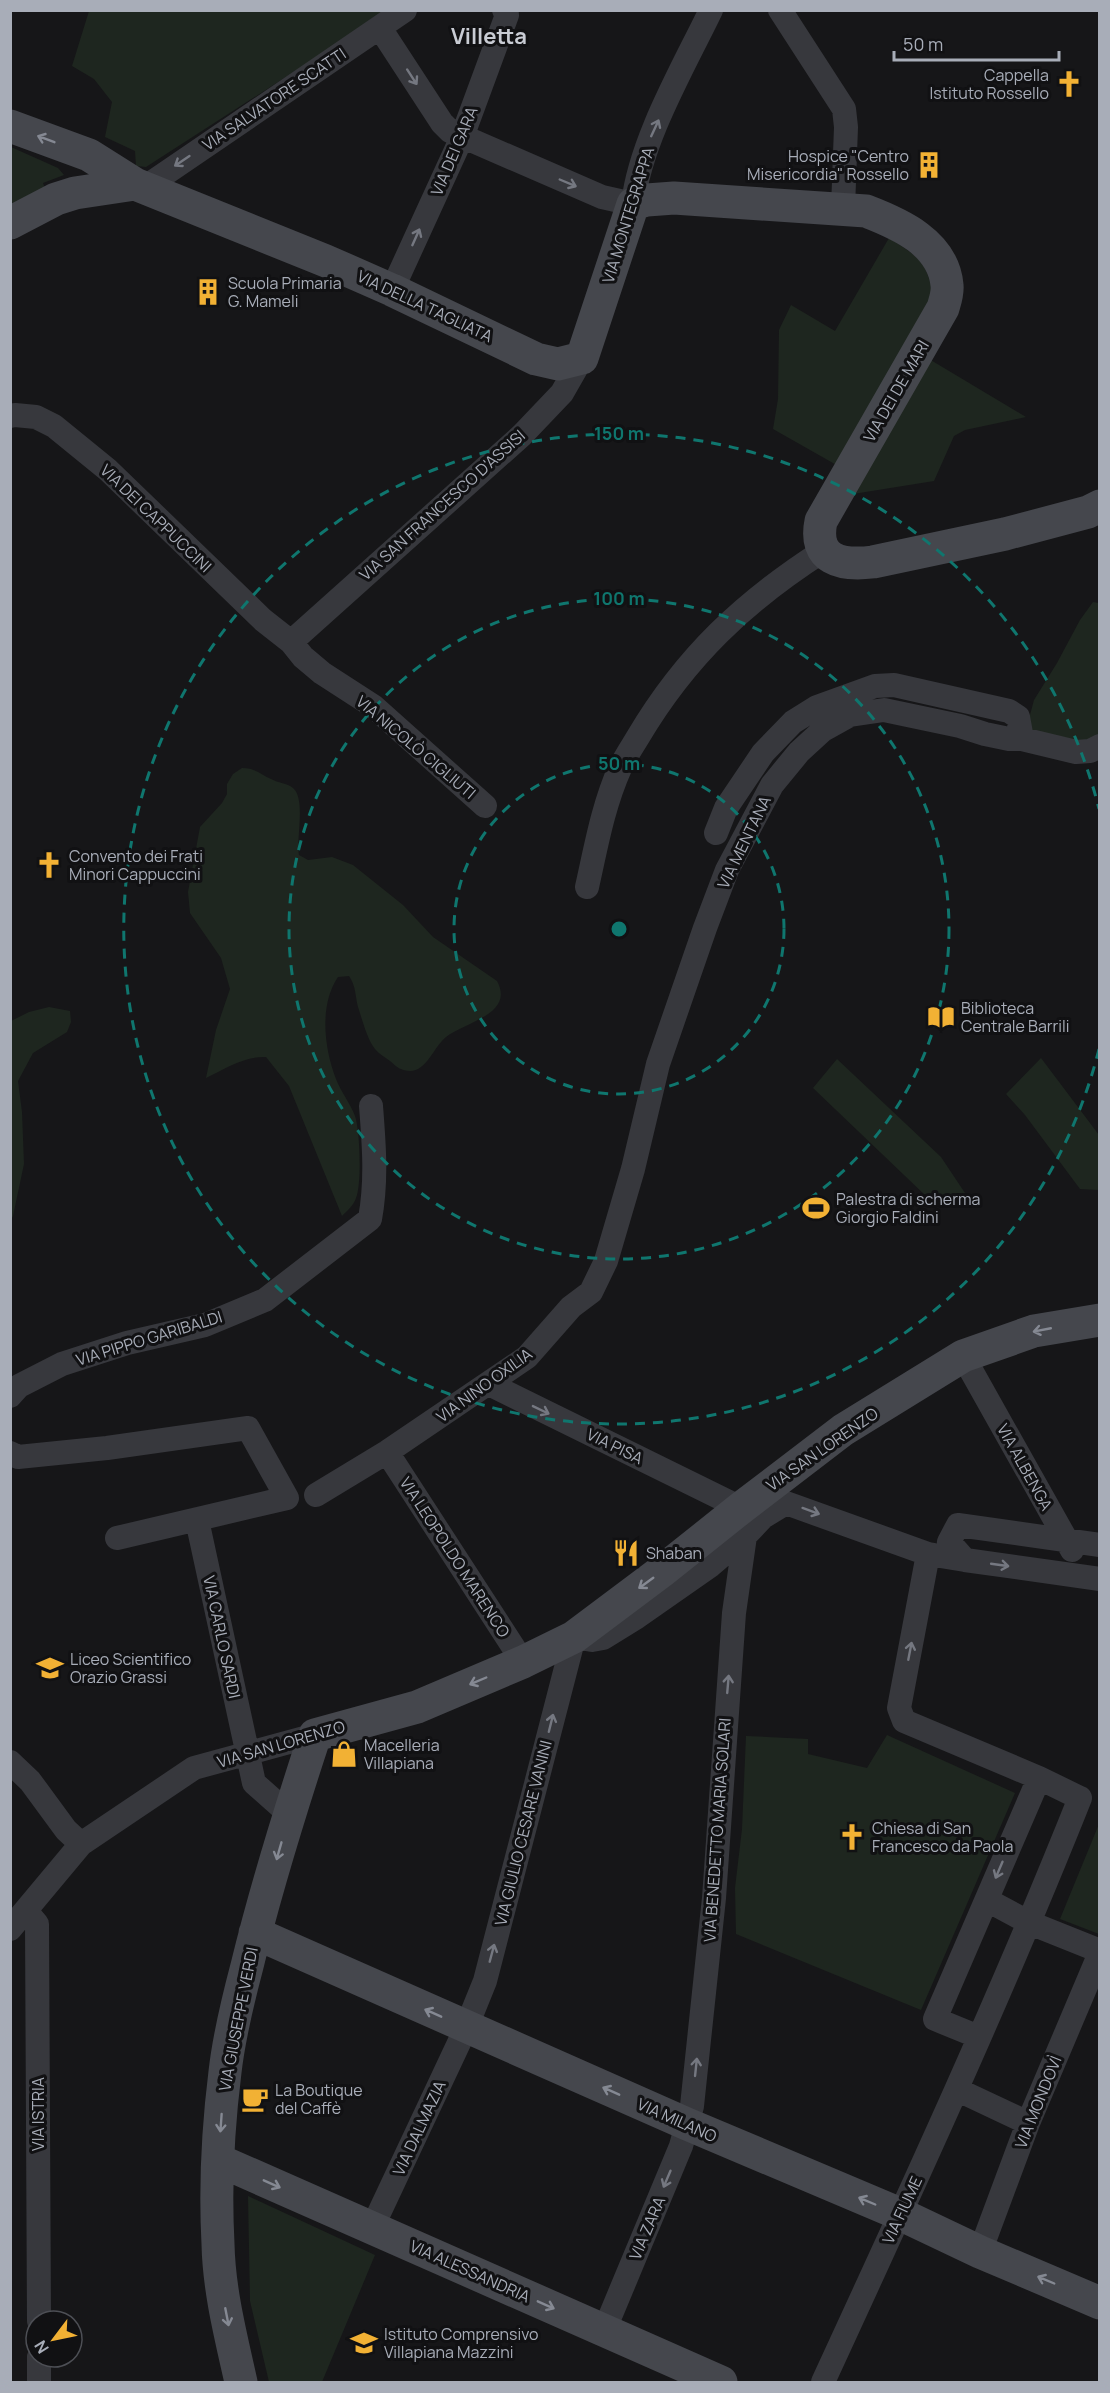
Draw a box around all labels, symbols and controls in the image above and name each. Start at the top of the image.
district label: Villetta [451,21,527,51]
scale bar [894,24,1059,62]
text: 50 m [903,32,943,56]
street label: VIA SALVATORE SCATTI [198,43,350,155]
place label: Cappella Istituto Rossello [929,64,1049,104]
one-way arrow [406,68,418,85]
church icon: Cappella Istituto Rossello [1054,69,1084,99]
street label: VIA DEI GARA [425,103,483,199]
one-way arrow [650,119,662,137]
one-way arrow [37,133,56,144]
street label: VIA MONTEGRAPPA [597,144,659,286]
place label: Hospice "Centro Misericordia" Rossello [747,145,909,185]
building icon: Hospice "Centro Misericordia" Rossello [914,150,944,180]
one-way arrow [174,154,191,167]
one-way arrow [558,177,576,189]
one-way arrow [411,228,423,246]
street label: VIA DELLA TAGLIATA [354,265,496,347]
place label: Scuola Primaria G. Mameli [228,272,342,312]
building icon: Scuola Primaria G. Mameli [193,277,223,307]
street label: VIA DEI DE MARI [858,336,934,446]
text: 150 m [594,421,644,445]
street label: VIA SAN FRANCESCO D'ASSISI [354,425,530,585]
street label: VIA DEI CAPPUCCINI [96,459,216,577]
text: 100 m [593,586,645,610]
street label: VIA NICOLÒ CIGLIUTI [351,690,481,804]
text: 50 m [598,751,640,775]
street label: VIA MENTANA [712,792,776,892]
place label: Convento dei Frati Minori Cappuccini [69,845,203,885]
church icon: Convento dei Frati Minori Cappuccini [34,850,64,880]
centre of rings [609,919,629,939]
place label: Biblioteca Centrale Barrili [961,997,1070,1037]
library icon: Biblioteca Centrale Barrili [926,1002,956,1032]
place label: Palestra di scherma Giorgio Faldini [836,1188,980,1228]
sports icon: Palestra di scherma Giorgio Faldini [801,1193,831,1223]
street label: VIA PIPPO GARIBALDI [73,1305,225,1371]
one-way arrow [1033,1325,1052,1336]
street label: VIA NINO OXILIA [432,1343,536,1427]
street label: VIA SAN LORENZO [762,1402,883,1496]
one-way arrow [532,1405,550,1416]
street label: VIA ALBENGA [992,1420,1058,1514]
street label: VIA PISA [583,1423,647,1469]
street label: VIA LEOPOLDO MARENCO [395,1473,515,1642]
one-way arrow [801,1507,820,1518]
restaurant icon: Shaban [611,1538,641,1568]
place label: Shaban [646,1542,702,1564]
one-way arrow [990,1559,1010,1570]
street label: VIA CARLO SARDI [198,1573,246,1701]
one-way arrow [638,1577,654,1590]
one-way arrow [905,1642,916,1661]
place label: Liceo Scientifico Orazio Grassi [70,1648,191,1688]
school or university icon: Liceo Scientifico Orazio Grassi [35,1653,65,1683]
one-way arrow [723,1675,734,1695]
one-way arrow [469,1676,488,1687]
one-way arrow [546,1714,557,1733]
street label: VIA SAN LORENZO [215,1715,348,1773]
street label: VIA BENEDETTO MARIA SOLARI [698,1717,736,1943]
place label: Macelleria Villapiana [364,1734,440,1774]
street label: VIA GIULIO CESARE VANINI [489,1738,557,1928]
shop icon: Macelleria Villapiana [329,1739,359,1769]
place label: Chiesa di San Francesco da Paola [872,1817,1013,1857]
church icon: Chiesa di San Francesco da Paola [837,1822,867,1852]
one-way arrow [272,1841,284,1860]
one-way arrow [993,1861,1004,1879]
one-way arrow [487,1943,499,1962]
street label: VIA GIUSEPPE VERDI [213,1945,263,2093]
one-way arrow [424,2006,442,2018]
street label: VIA MONDOVÌ [1009,2052,1067,2152]
one-way arrow [691,2057,702,2077]
street label: VIA ISTRIA [27,2077,49,2151]
street label: VIA DALMAZIA [387,2077,451,2179]
place label: La Boutique del Caffè [275,2079,363,2119]
cafe icon: La Boutique del Caffè [240,2084,270,2114]
one-way arrow [602,2085,621,2096]
street label: VIA MILANO [634,2093,721,2147]
one-way arrow [215,2113,226,2133]
one-way arrow [661,2170,672,2188]
street label: VIA FIUME [877,2173,927,2247]
one-way arrow [262,2179,281,2190]
street label: VIA ZARA [624,2193,670,2263]
one-way arrow [859,2195,877,2207]
street label: VIA ALESSANDRIA [406,2235,534,2307]
one-way arrow [1037,2274,1055,2285]
one-way arrow [537,2300,555,2312]
one-way arrow [222,2307,233,2327]
north arrow [24,2309,84,2369]
place label: Istituto Comprensivo Villapiana Mazzini [384,2323,539,2363]
school or university icon: Istituto Comprensivo Villapiana Mazzini [349,2328,379,2358]
text: N [29,2336,54,2358]

